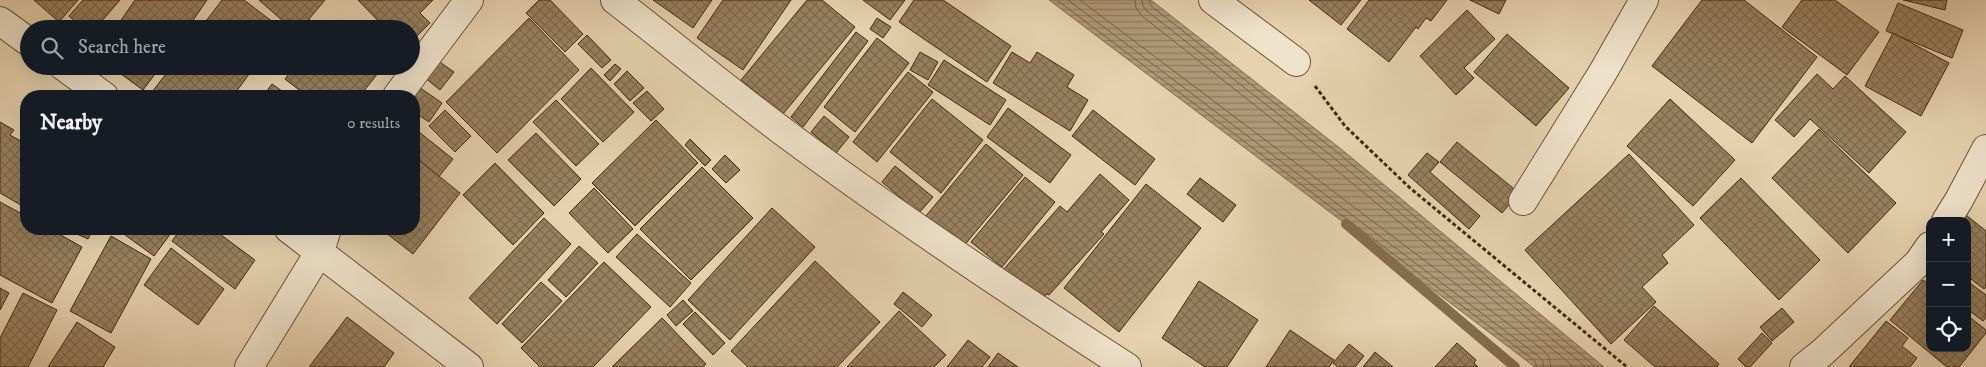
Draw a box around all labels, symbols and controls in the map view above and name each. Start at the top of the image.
search box [20,20,420,75]
icon: search [38,34,66,62]
text: Search here [78,36,166,59]
text: Nearby [40,110,102,136]
text: 0 results [347,113,400,133]
map controls [1926,217,1971,352]
button: + [1926,217,1971,262]
button: − [1926,262,1971,307]
button: locate [1926,307,1971,352]

